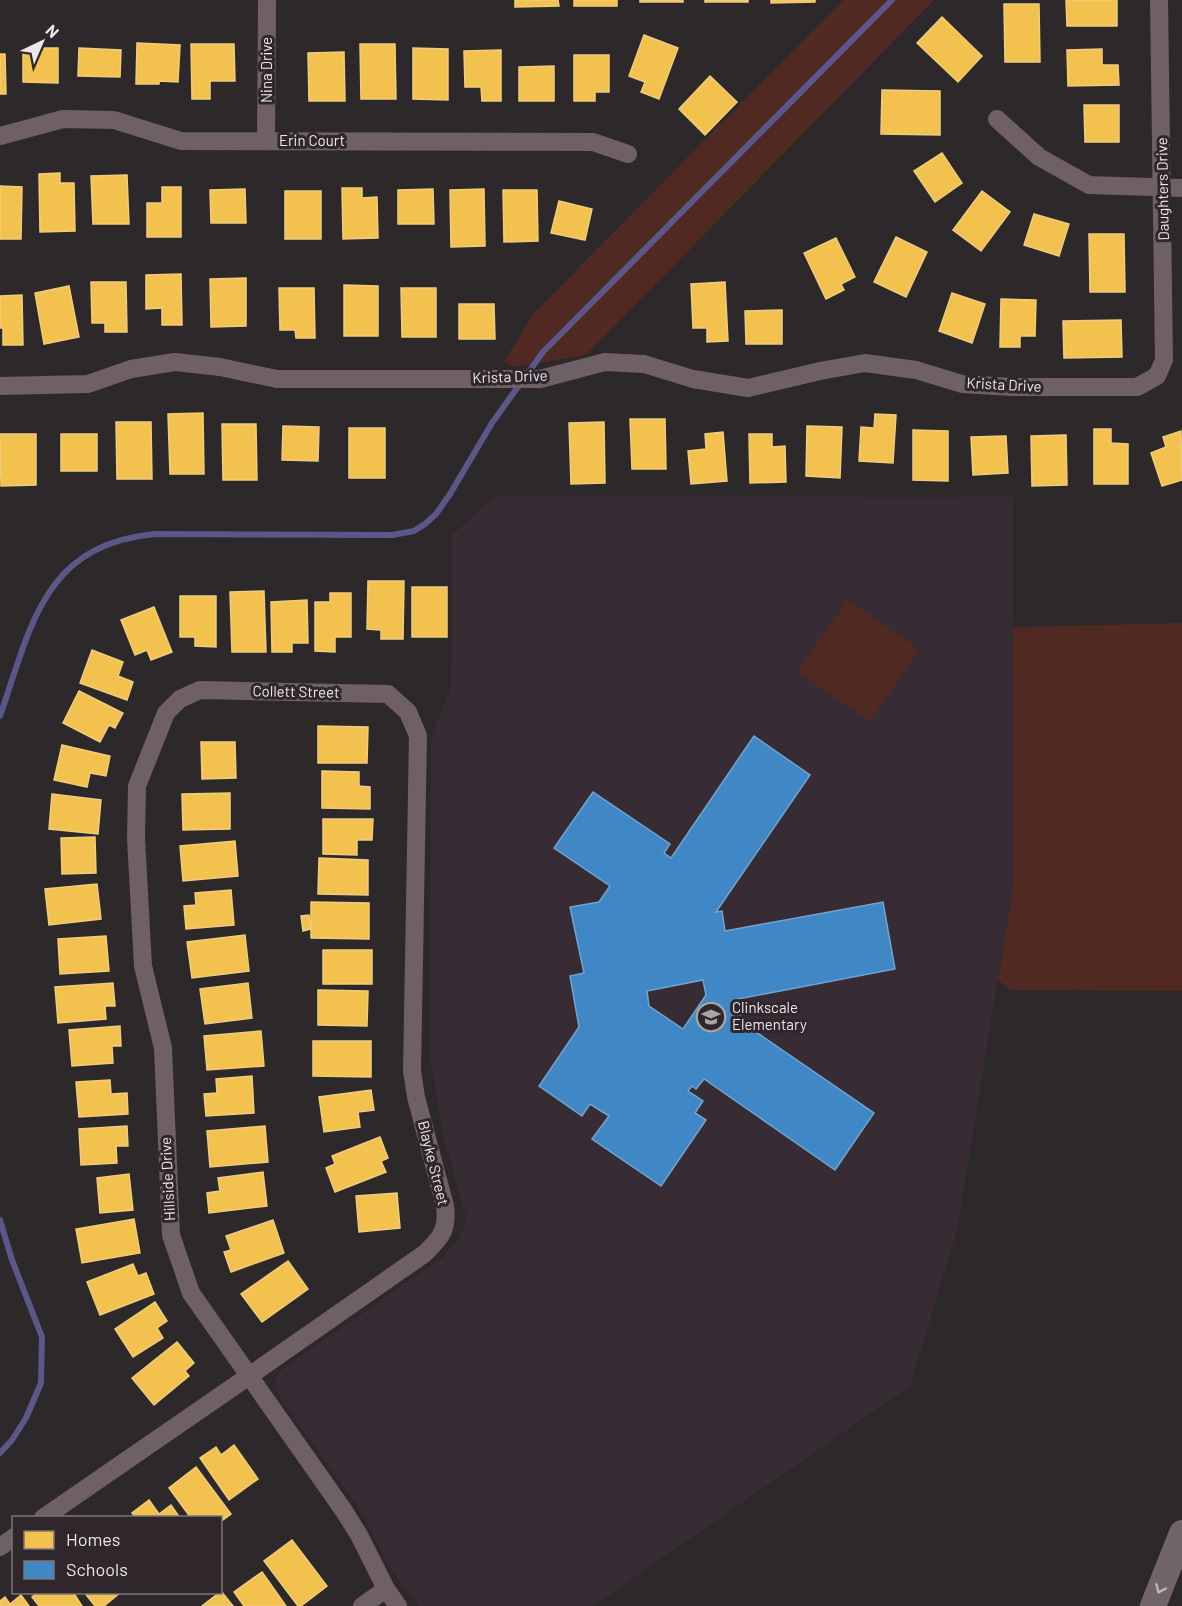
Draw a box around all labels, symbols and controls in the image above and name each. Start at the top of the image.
north arrow [12,12,72,72]
text: N [42,20,63,41]
street label: Nina Drive [257,37,275,103]
street label: Erin Court [279,131,345,149]
street label: Daughters Drive [1152,137,1172,241]
street label: Krista Drive [472,366,548,386]
street label: Krista Drive [966,373,1042,395]
street label: Collett Street [252,681,340,701]
place label: Clinkscale Elementary [732,998,807,1033]
school or university icon: Clinkscale Elementary [695,1001,727,1033]
street label: Blayke Street [415,1119,453,1207]
street label: Hillside Drive [156,1137,178,1222]
legend [12,1516,222,1594]
text: Homes [66,1528,120,1550]
text: Schools [66,1558,128,1580]
one-way arrow [1155,1583,1167,1594]

